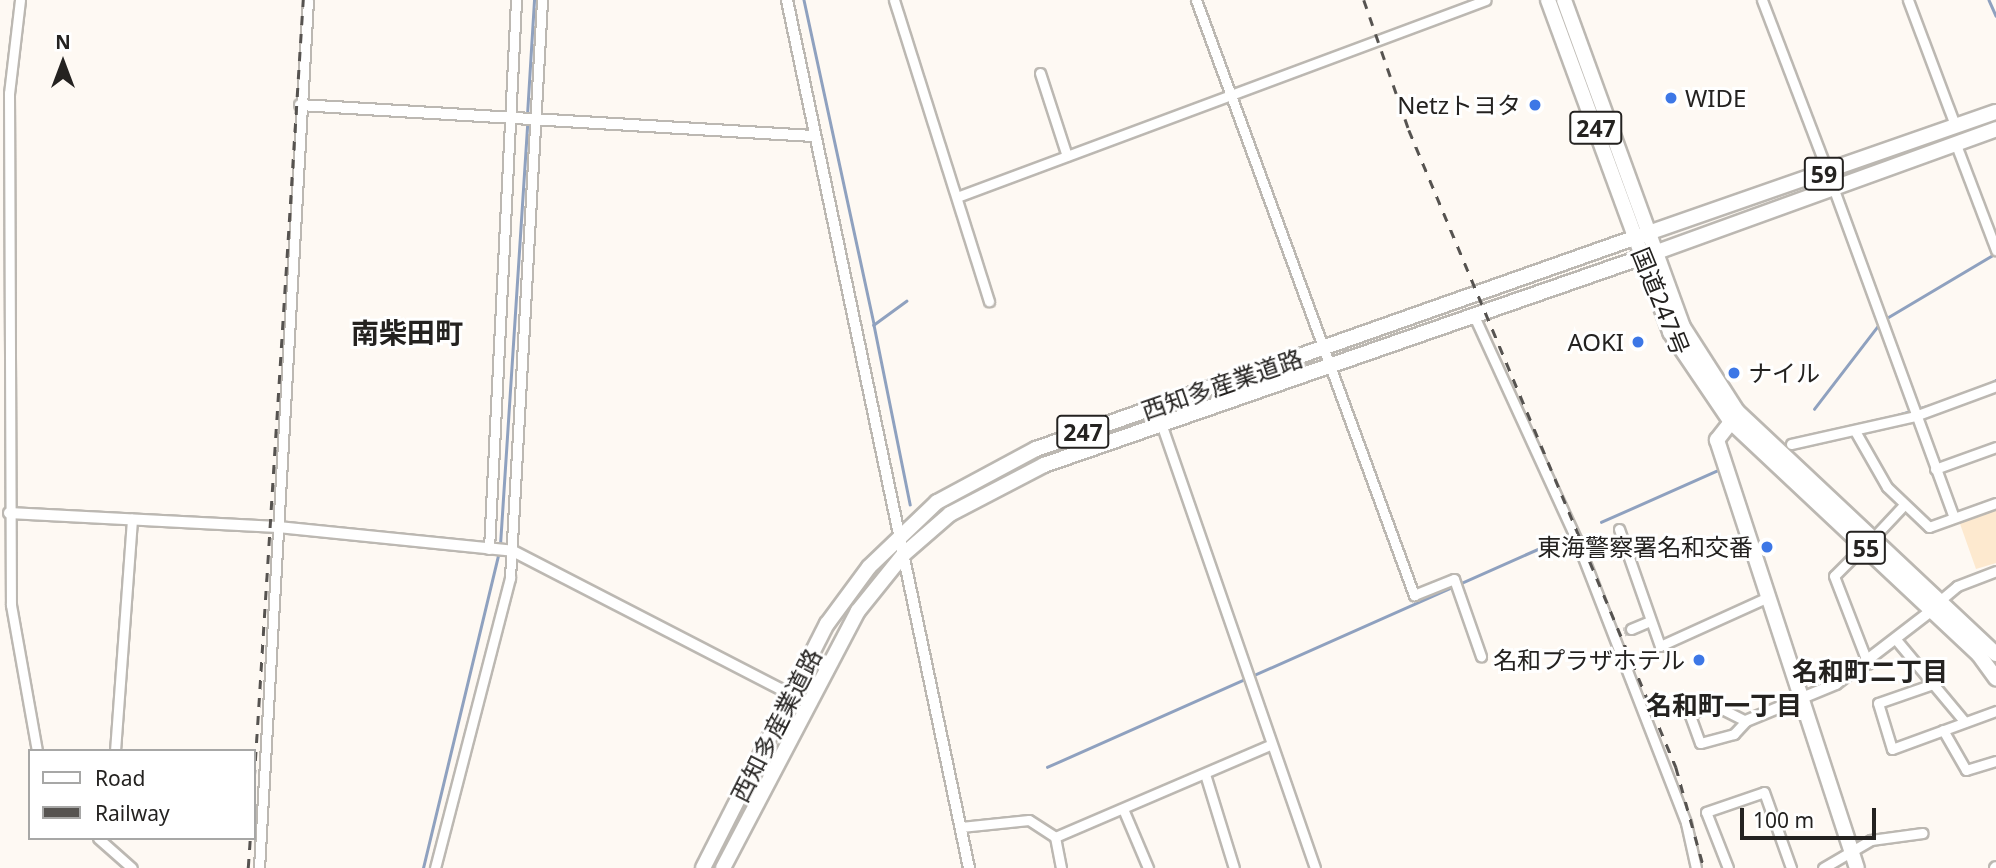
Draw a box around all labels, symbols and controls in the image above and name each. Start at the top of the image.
north arrow [28,28,98,98]
text: N [55,29,71,55]
place label: WIDE [1685,84,1746,112]
marker: WIDE [1663,90,1679,106]
place label: Netzトヨタ [1397,91,1521,119]
marker: Netzトヨタ [1527,97,1543,113]
road number: 247 [1568,108,1624,148]
road number: 59 [1803,154,1845,194]
street label: 国道247号 [1626,243,1696,359]
district label: 南柴田町 [351,315,463,349]
place label: AOKI [1567,328,1624,356]
marker: AOKI [1630,334,1646,350]
street label: 西知多産業道路 [1138,343,1306,425]
place label: ナイル [1748,359,1820,387]
marker: ナイル [1726,365,1742,381]
road number: 247 [1055,412,1111,452]
road number: 55 [1845,528,1887,568]
place label: 東海警察署名和交番 [1537,533,1753,561]
marker: 東海警察署名和交番 [1759,539,1775,555]
street label: 西知多産業道路 [725,644,827,806]
place label: 名和プラザホテル [1493,646,1685,674]
marker: 名和プラザホテル [1691,652,1707,668]
district label: 名和町二丁目 [1792,656,1948,688]
district label: 名和町一丁目 [1646,690,1802,722]
legend [28,749,256,840]
text: Road [95,764,145,792]
scale bar [1744,794,1881,838]
text: Railway [95,799,170,827]
text: 100 m [1753,806,1814,834]

